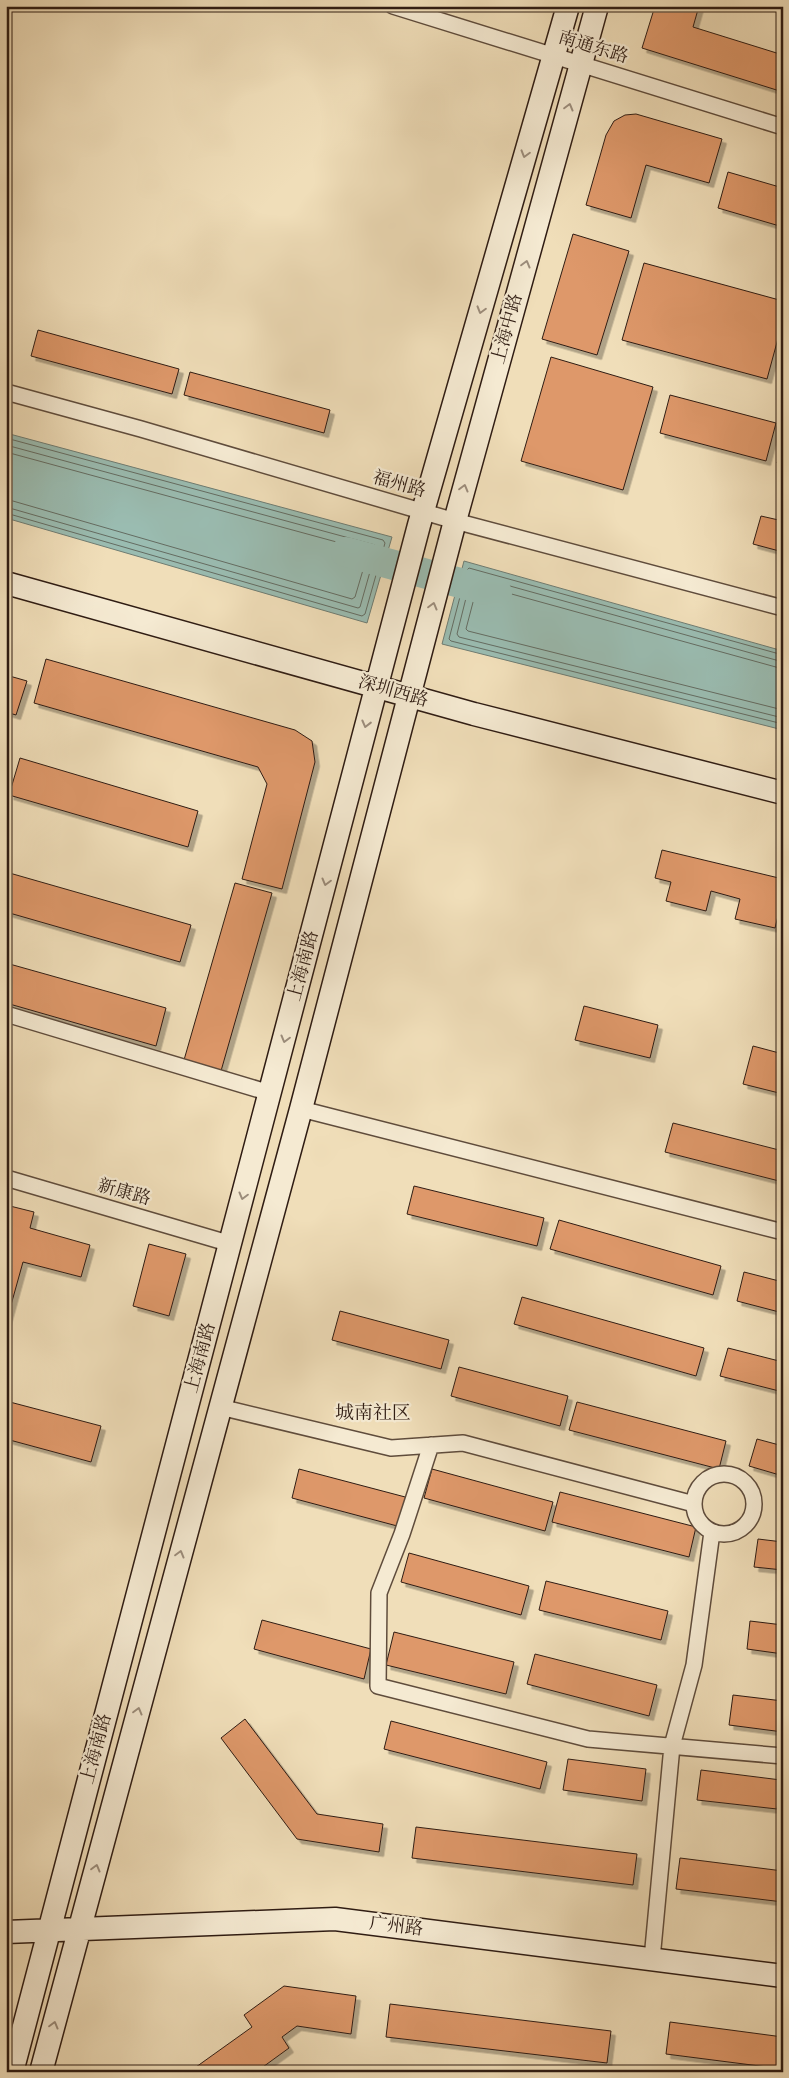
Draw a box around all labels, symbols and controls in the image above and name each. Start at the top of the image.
street label: 南通东路 [555,26,631,70]
one-way arrow [564,104,574,112]
one-way arrow [521,149,531,158]
one-way arrow [520,259,531,268]
street label: 上海中路 [487,291,529,367]
one-way arrow [476,306,486,314]
street label: 福州路 [370,466,428,504]
one-way arrow [458,484,468,492]
one-way arrow [427,601,438,610]
street label: 深圳西路 [355,670,431,714]
one-way arrow [361,720,372,729]
one-way arrow [321,877,332,886]
street label: 上海南路 [283,928,325,1004]
one-way arrow [280,1034,290,1042]
street label: 新康路 [95,1174,153,1212]
one-way arrow [239,1191,249,1200]
street label: 上海南路 [180,1320,222,1396]
district label: 城南社区 [335,1401,411,1427]
one-way arrow [175,1550,185,1558]
one-way arrow [132,1706,143,1715]
street label: 上海南路 [76,1711,118,1787]
one-way arrow [90,1864,100,1872]
street label: 广州路 [368,1911,424,1943]
one-way arrow [48,2020,59,2029]

